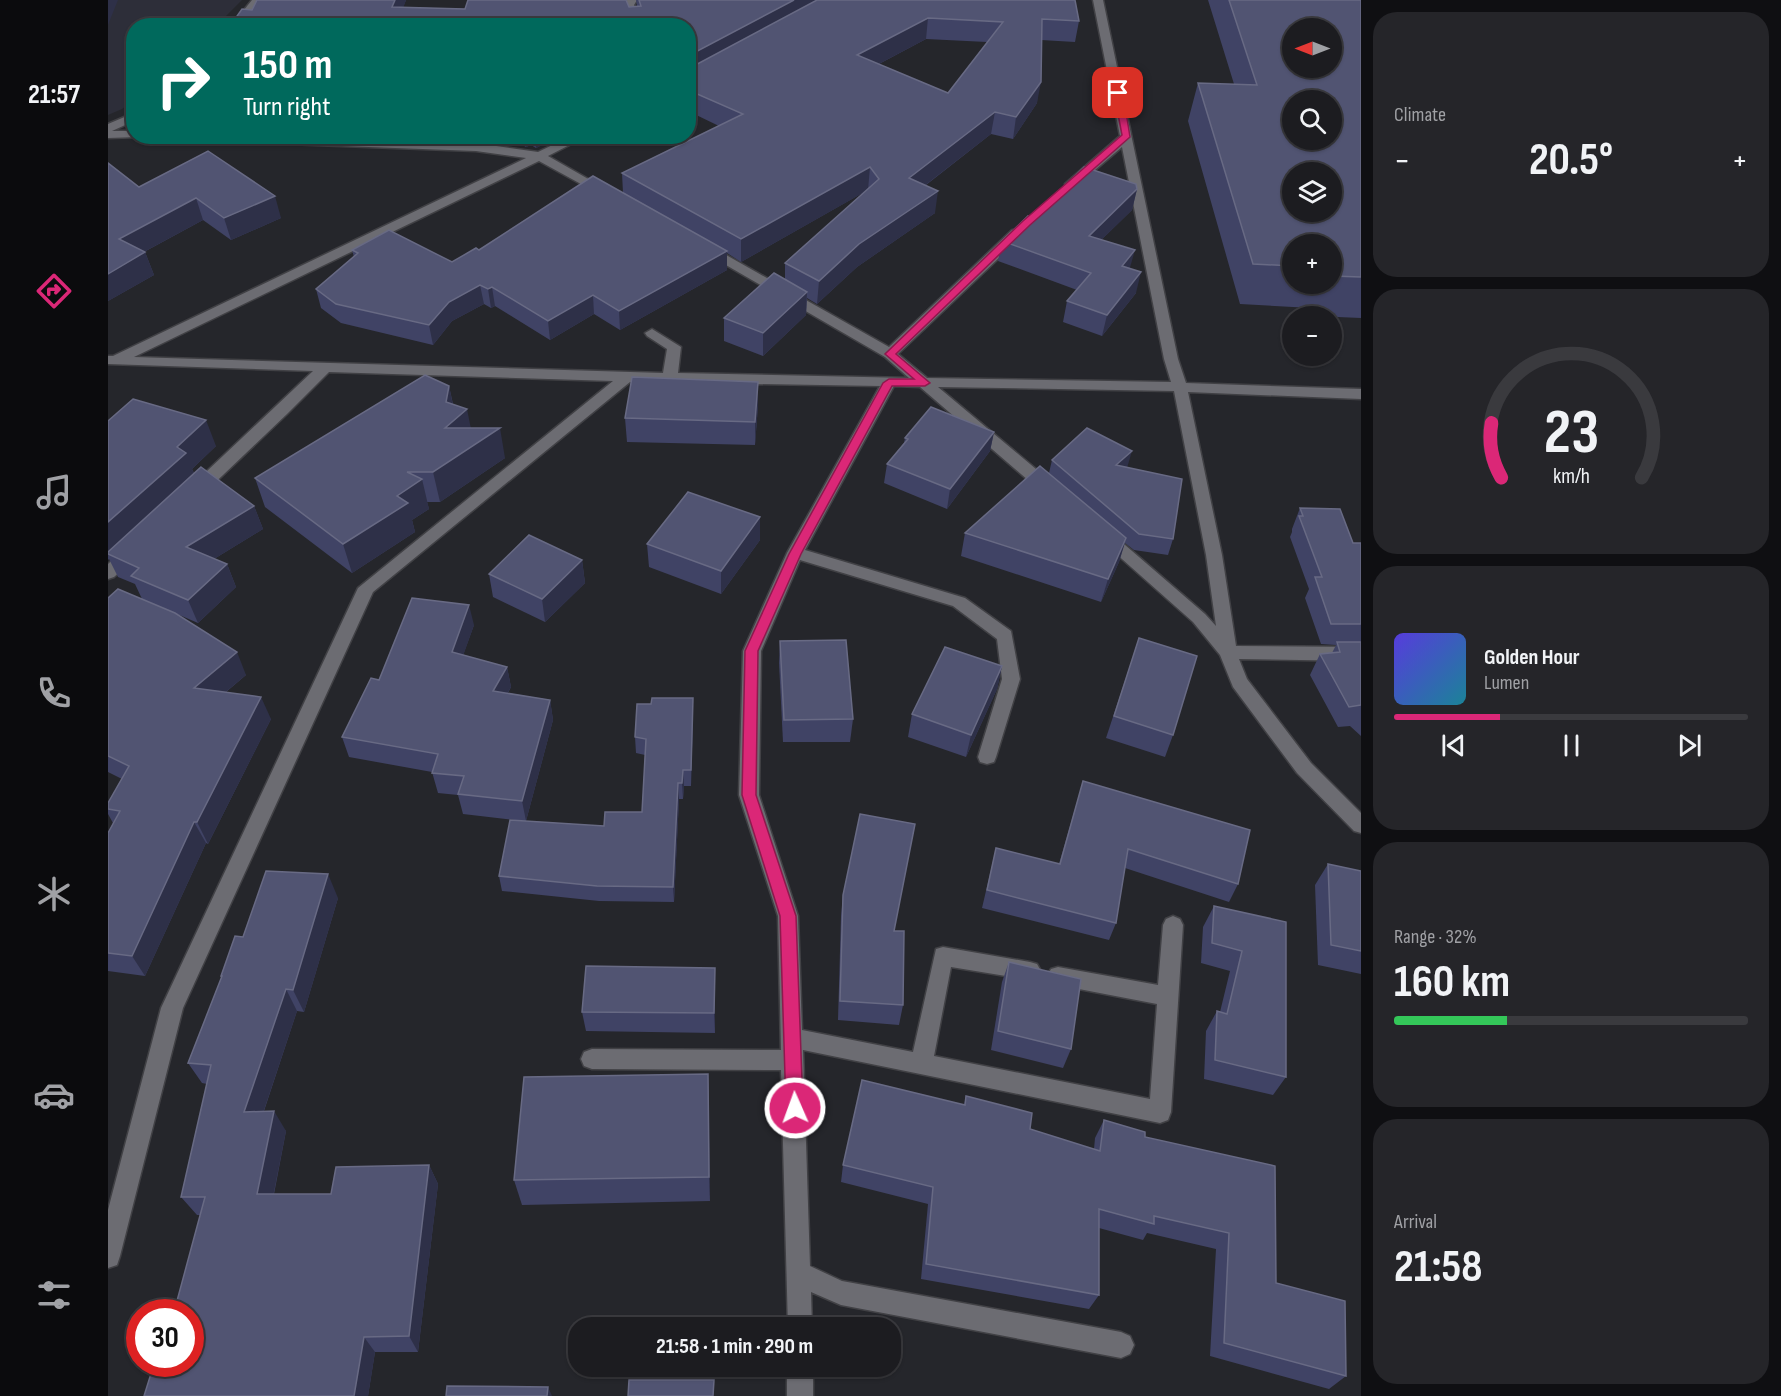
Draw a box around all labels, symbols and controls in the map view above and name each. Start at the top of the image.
north arrow [1282,18,1342,78]
map controls [1282,18,1342,366]
text: 150 m [243,40,332,91]
icon: right [144,42,222,120]
pin [1092,67,1143,118]
icon: arrive [1101,76,1134,109]
text: 21:57 [28,79,80,111]
button: search [1282,90,1342,150]
text: Turn right [243,91,330,123]
text: Climate [1394,103,1446,127]
text: 20.5° [1529,133,1613,188]
text: − [1394,141,1410,181]
text: + [1732,141,1748,181]
button: layers [1282,162,1342,222]
button: + [1282,234,1342,294]
icon: directions [33,270,75,312]
button: − [1282,306,1342,366]
text: 23 [1543,396,1599,471]
text: km/h [1552,465,1590,490]
icon: music [33,471,75,513]
text: Golden Hour [1484,644,1580,671]
text: Lumen [1484,671,1529,695]
icon: phone [33,672,75,714]
icon: previous [1437,729,1470,762]
icon: pause [1555,729,1588,762]
icon: next [1673,729,1706,762]
icon: climate [33,873,75,915]
text: Range · 32% [1394,925,1477,949]
text: 160 km [1394,955,1510,1010]
icon: car [33,1074,75,1116]
position arrow [763,1076,827,1140]
text: Arrival [1394,1210,1437,1234]
text: 21:58 [1394,1240,1482,1295]
icon: filters [33,1274,75,1316]
speed limit sign: 30 [126,1299,204,1377]
text: 21:58 · 1 min · 290 m [656,1333,813,1360]

